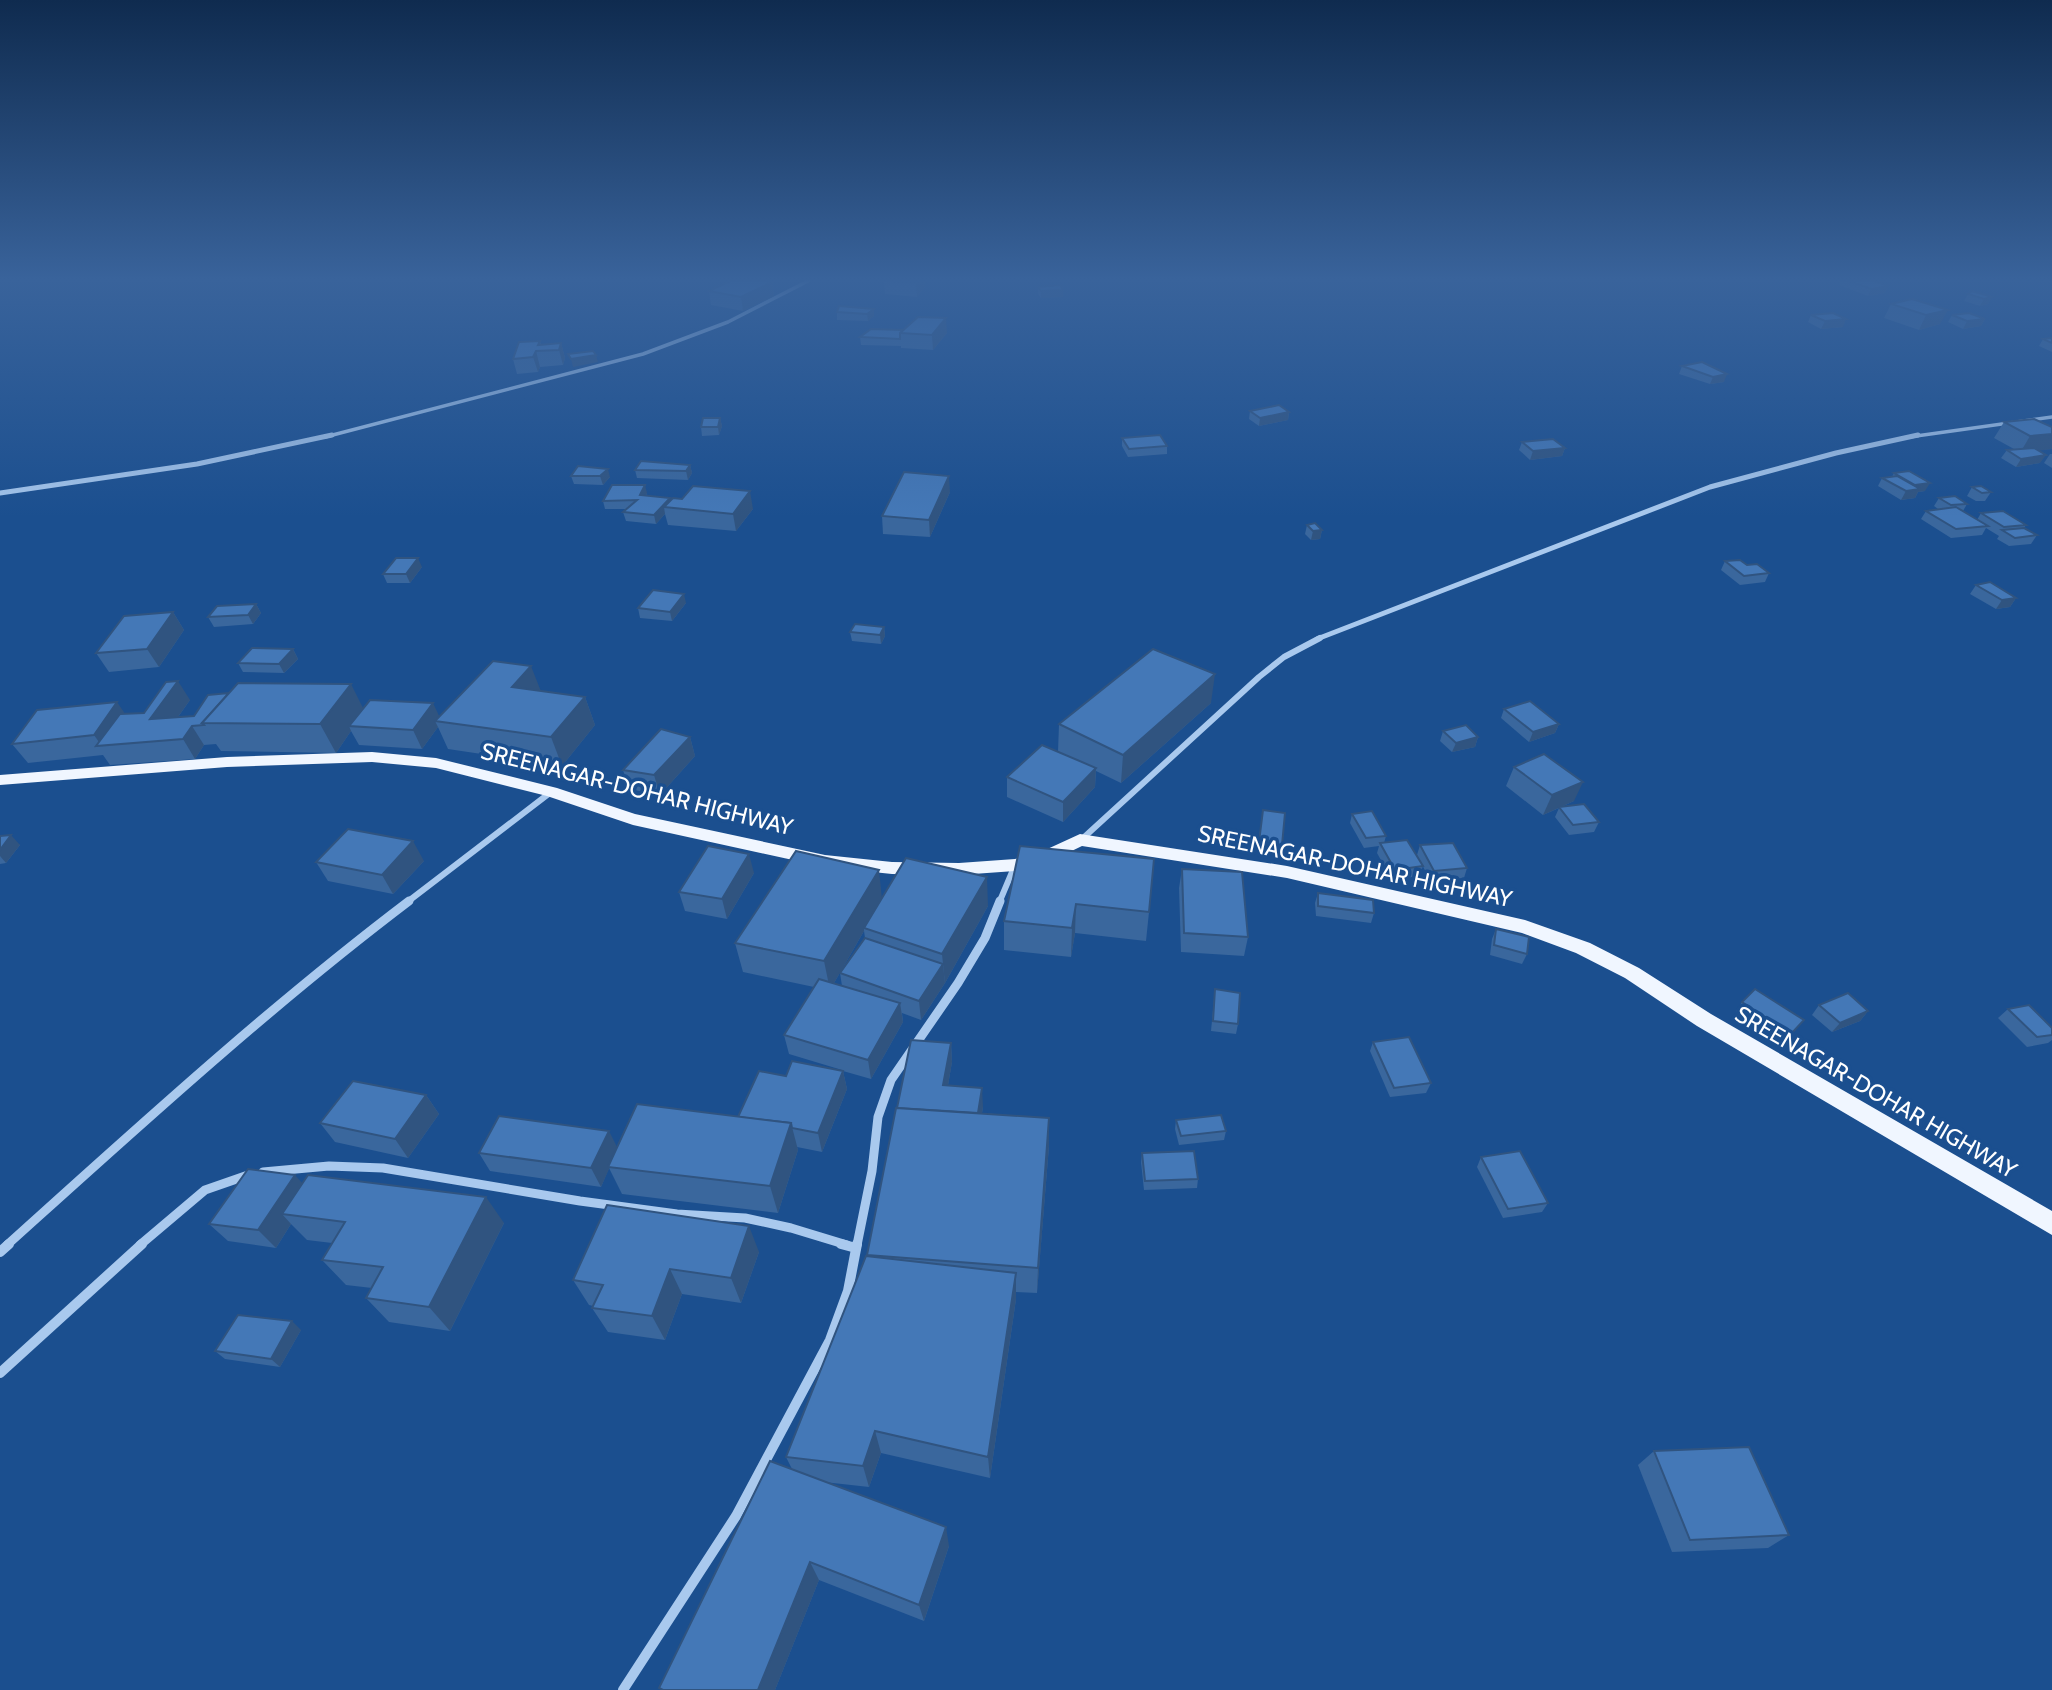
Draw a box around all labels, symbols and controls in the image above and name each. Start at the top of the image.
street label: SREENAGAR-DOHAR HIGHWAY [478,737,797,842]
street label: SREENAGAR-DOHAR HIGHWAY [1195,819,1516,913]
street label: SREENAGAR-DOHAR HIGHWAY [1730,1000,2023,1185]

